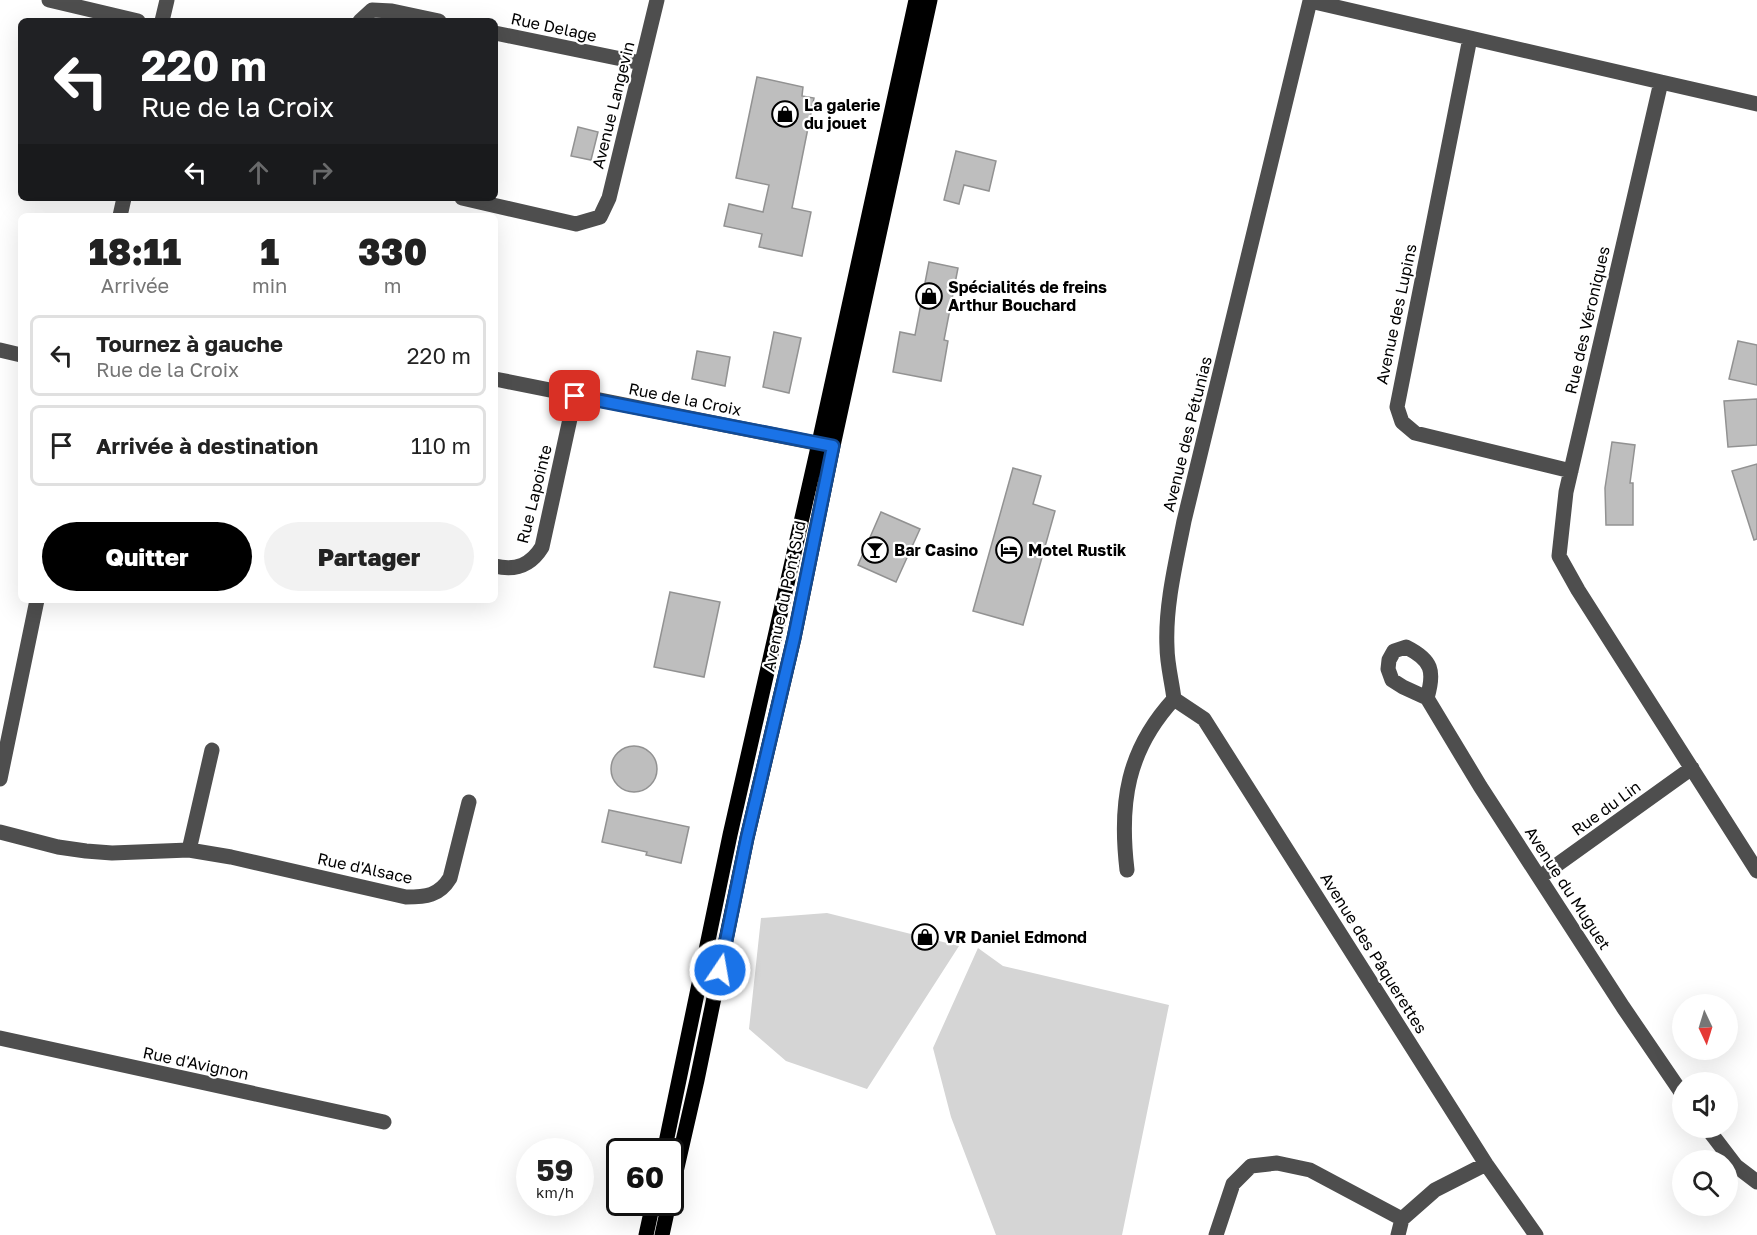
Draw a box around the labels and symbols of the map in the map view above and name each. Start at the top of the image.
street label: Rue Delage [509,8,599,46]
street label: Avenue Langevin [588,39,638,171]
place label: La galerie du jouet [804,95,880,133]
shop icon: La galerie du jouet [770,99,800,129]
street label: Avenue des Lupins [1371,242,1421,386]
street label: Rue des Véroniques [1560,244,1614,396]
place label: Spécialités de freins Arthur Bouchard [948,277,1107,315]
shop icon: Spécialités de freins Arthur Bouchard [914,281,944,311]
street label: Avenue des Pétunias [1158,354,1216,514]
pin [549,370,600,421]
street label: Rue de la Croix [627,378,743,420]
street label: Rue Lapointe [512,443,556,545]
street label: Avenue du Pont Sud [758,519,810,673]
bar icon: Bar Casino [860,535,890,565]
hotel icon: Motel Rustik [994,535,1024,565]
place label: Bar Casino [894,540,978,560]
place label: Motel Rustik [1028,540,1127,560]
street label: Rue du Lin [1568,776,1644,840]
street label: Avenue du Muguet [1521,823,1615,953]
street label: Rue d'Alsace [316,848,414,888]
street label: Avenue des Pâquerettes [1316,869,1432,1037]
shop icon: VR Daniel Edmond [910,922,940,952]
place label: VR Daniel Edmond [944,927,1087,947]
position arrow [688,938,752,1002]
north arrow [1672,994,1738,1060]
street label: Rue d'Avignon [141,1042,251,1084]
speed limit sign: 60 [606,1138,684,1216]

